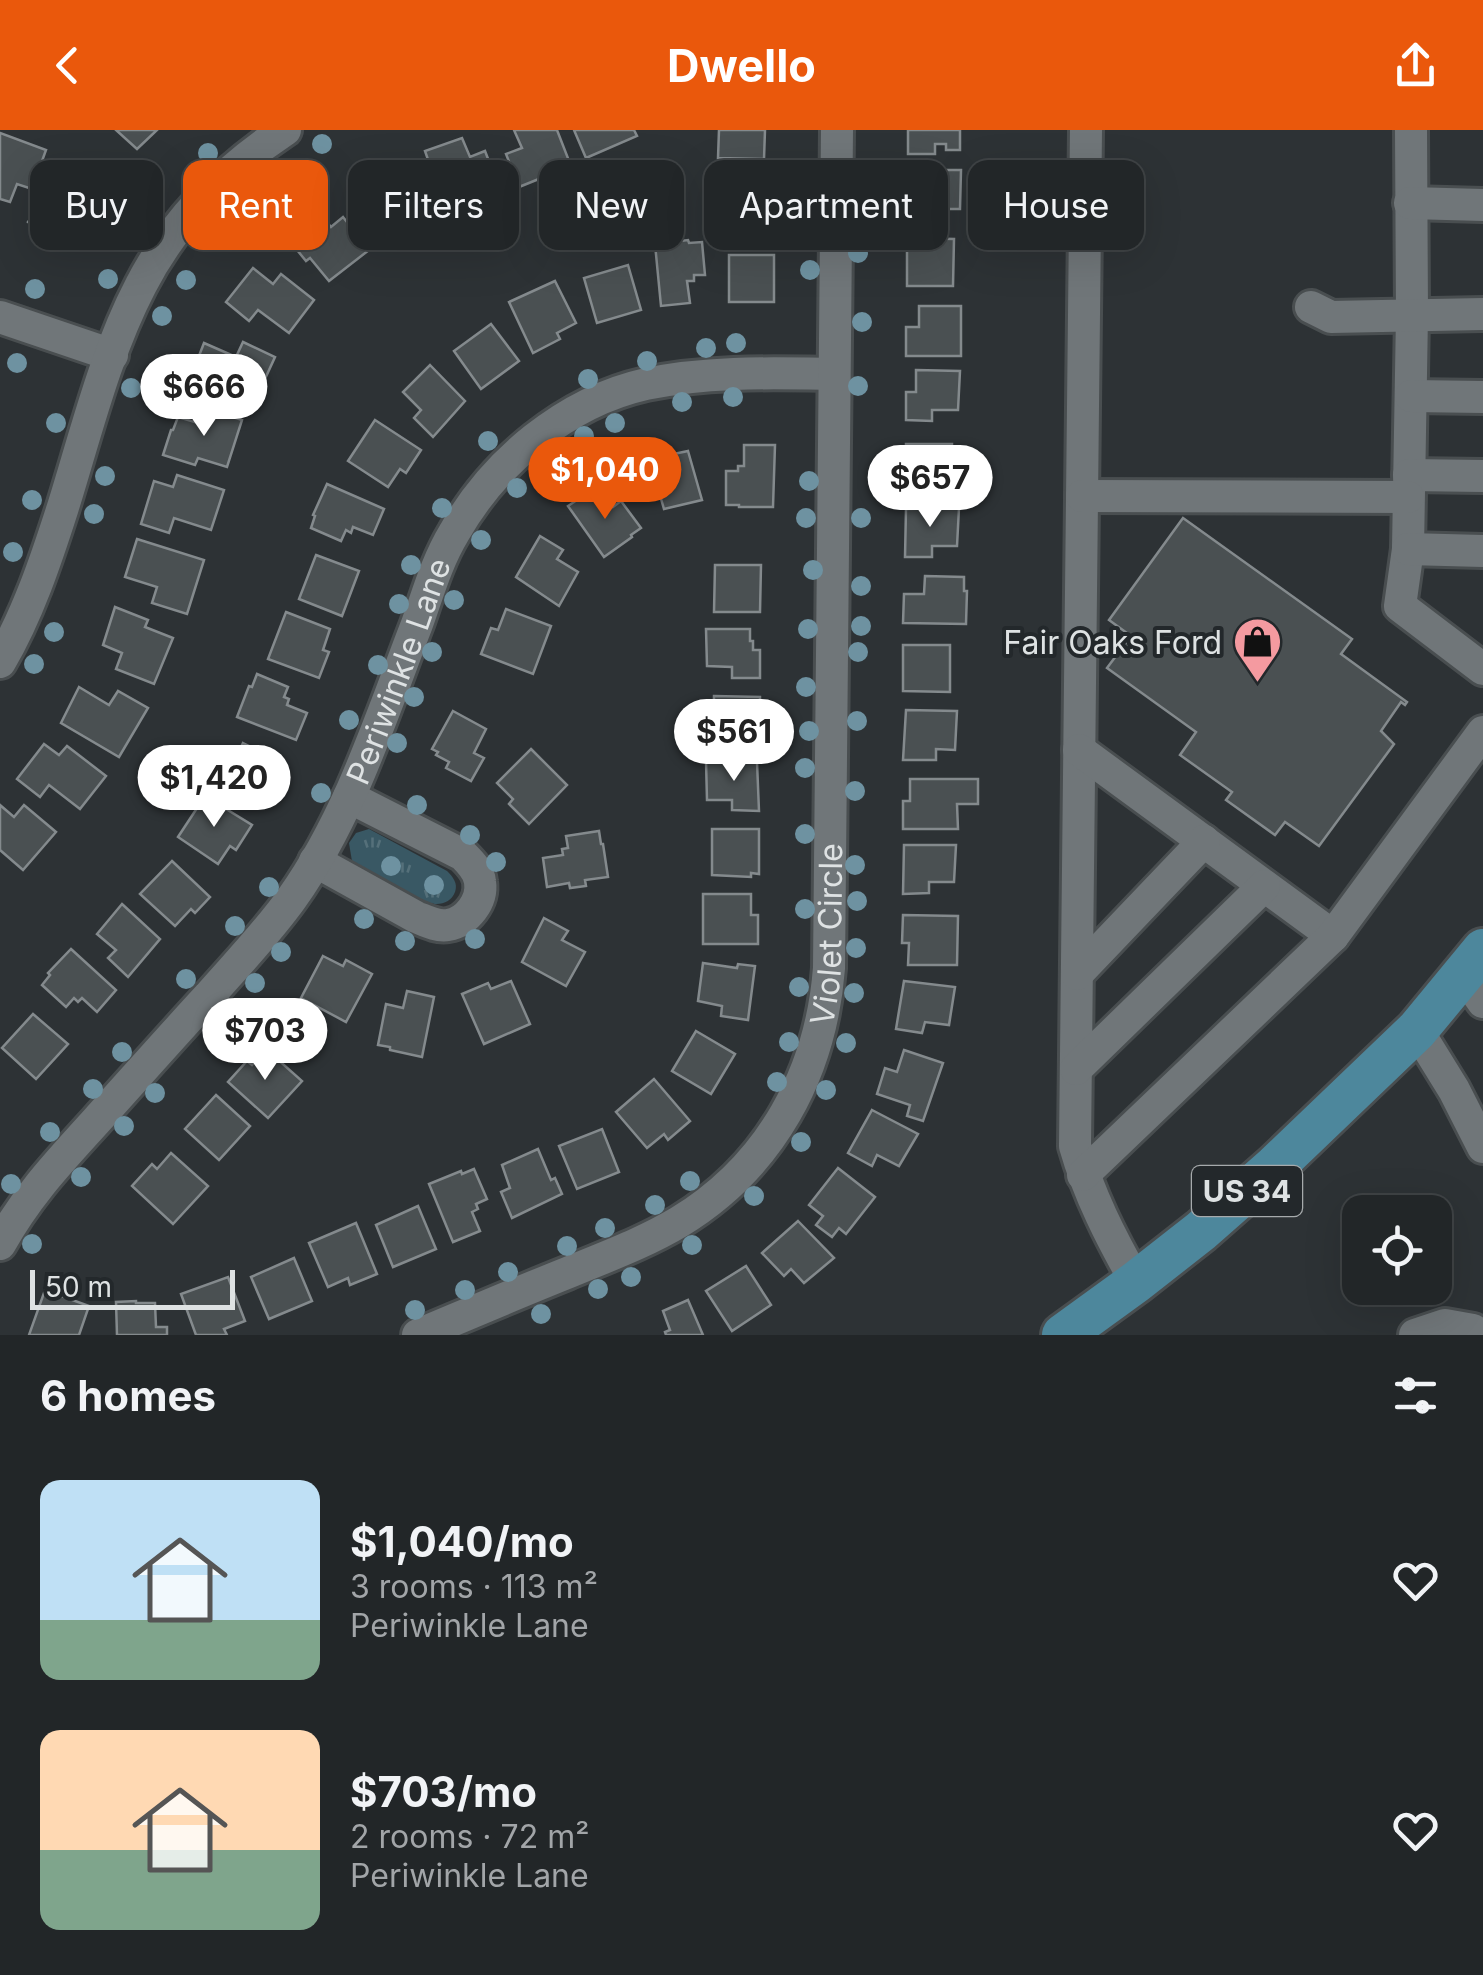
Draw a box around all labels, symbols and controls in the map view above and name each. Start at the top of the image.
icon: back [40,38,95,93]
text: Dwello [667,38,816,93]
icon: share [1388,38,1443,93]
chip: Buy [30,160,163,250]
chip: Rent [183,160,328,250]
chip: Filters [348,160,519,250]
chip: New [539,160,684,250]
chip: Apartment [704,160,948,250]
chip: House [968,160,1144,250]
pin: $666 [145,354,263,439]
text: $666 [162,367,246,406]
pin: $1,040 [524,437,686,522]
pin: $657 [871,445,989,530]
text: $1,040 [550,450,660,489]
text: $657 [890,458,970,497]
street label: Periwinkle Lane [338,552,459,790]
shop icon: Fair Oaks Ford [1231,616,1283,684]
place label: Fair Oaks Ford [1003,623,1222,662]
pin: $561 [675,699,793,784]
text: $561 [696,712,772,751]
pin: $1,420 [133,745,295,830]
text: $1,420 [160,758,268,797]
street label: Violet Circle [801,843,850,1029]
pin: $703 [206,998,324,1083]
text: $703 [224,1011,306,1050]
road number: US 34 [1192,1166,1302,1216]
map controls [1342,1195,1452,1305]
button: locate [1342,1195,1452,1305]
scale bar [30,1265,235,1310]
text: 50 m [45,1270,112,1304]
icon: filters [1388,1368,1443,1423]
text: 6 homes [40,1370,216,1421]
text: $1,040/mo [350,1516,574,1567]
icon: home [120,1520,240,1640]
icon: heart [1388,1553,1443,1608]
text: 3 rooms · 113 m² [350,1567,598,1606]
text: Periwinkle Lane [350,1606,589,1645]
text: $703/mo [350,1766,537,1817]
icon: home [120,1770,240,1890]
icon: heart [1388,1803,1443,1858]
text: 2 rooms · 72 m² [350,1817,589,1856]
text: Periwinkle Lane [350,1856,589,1895]

